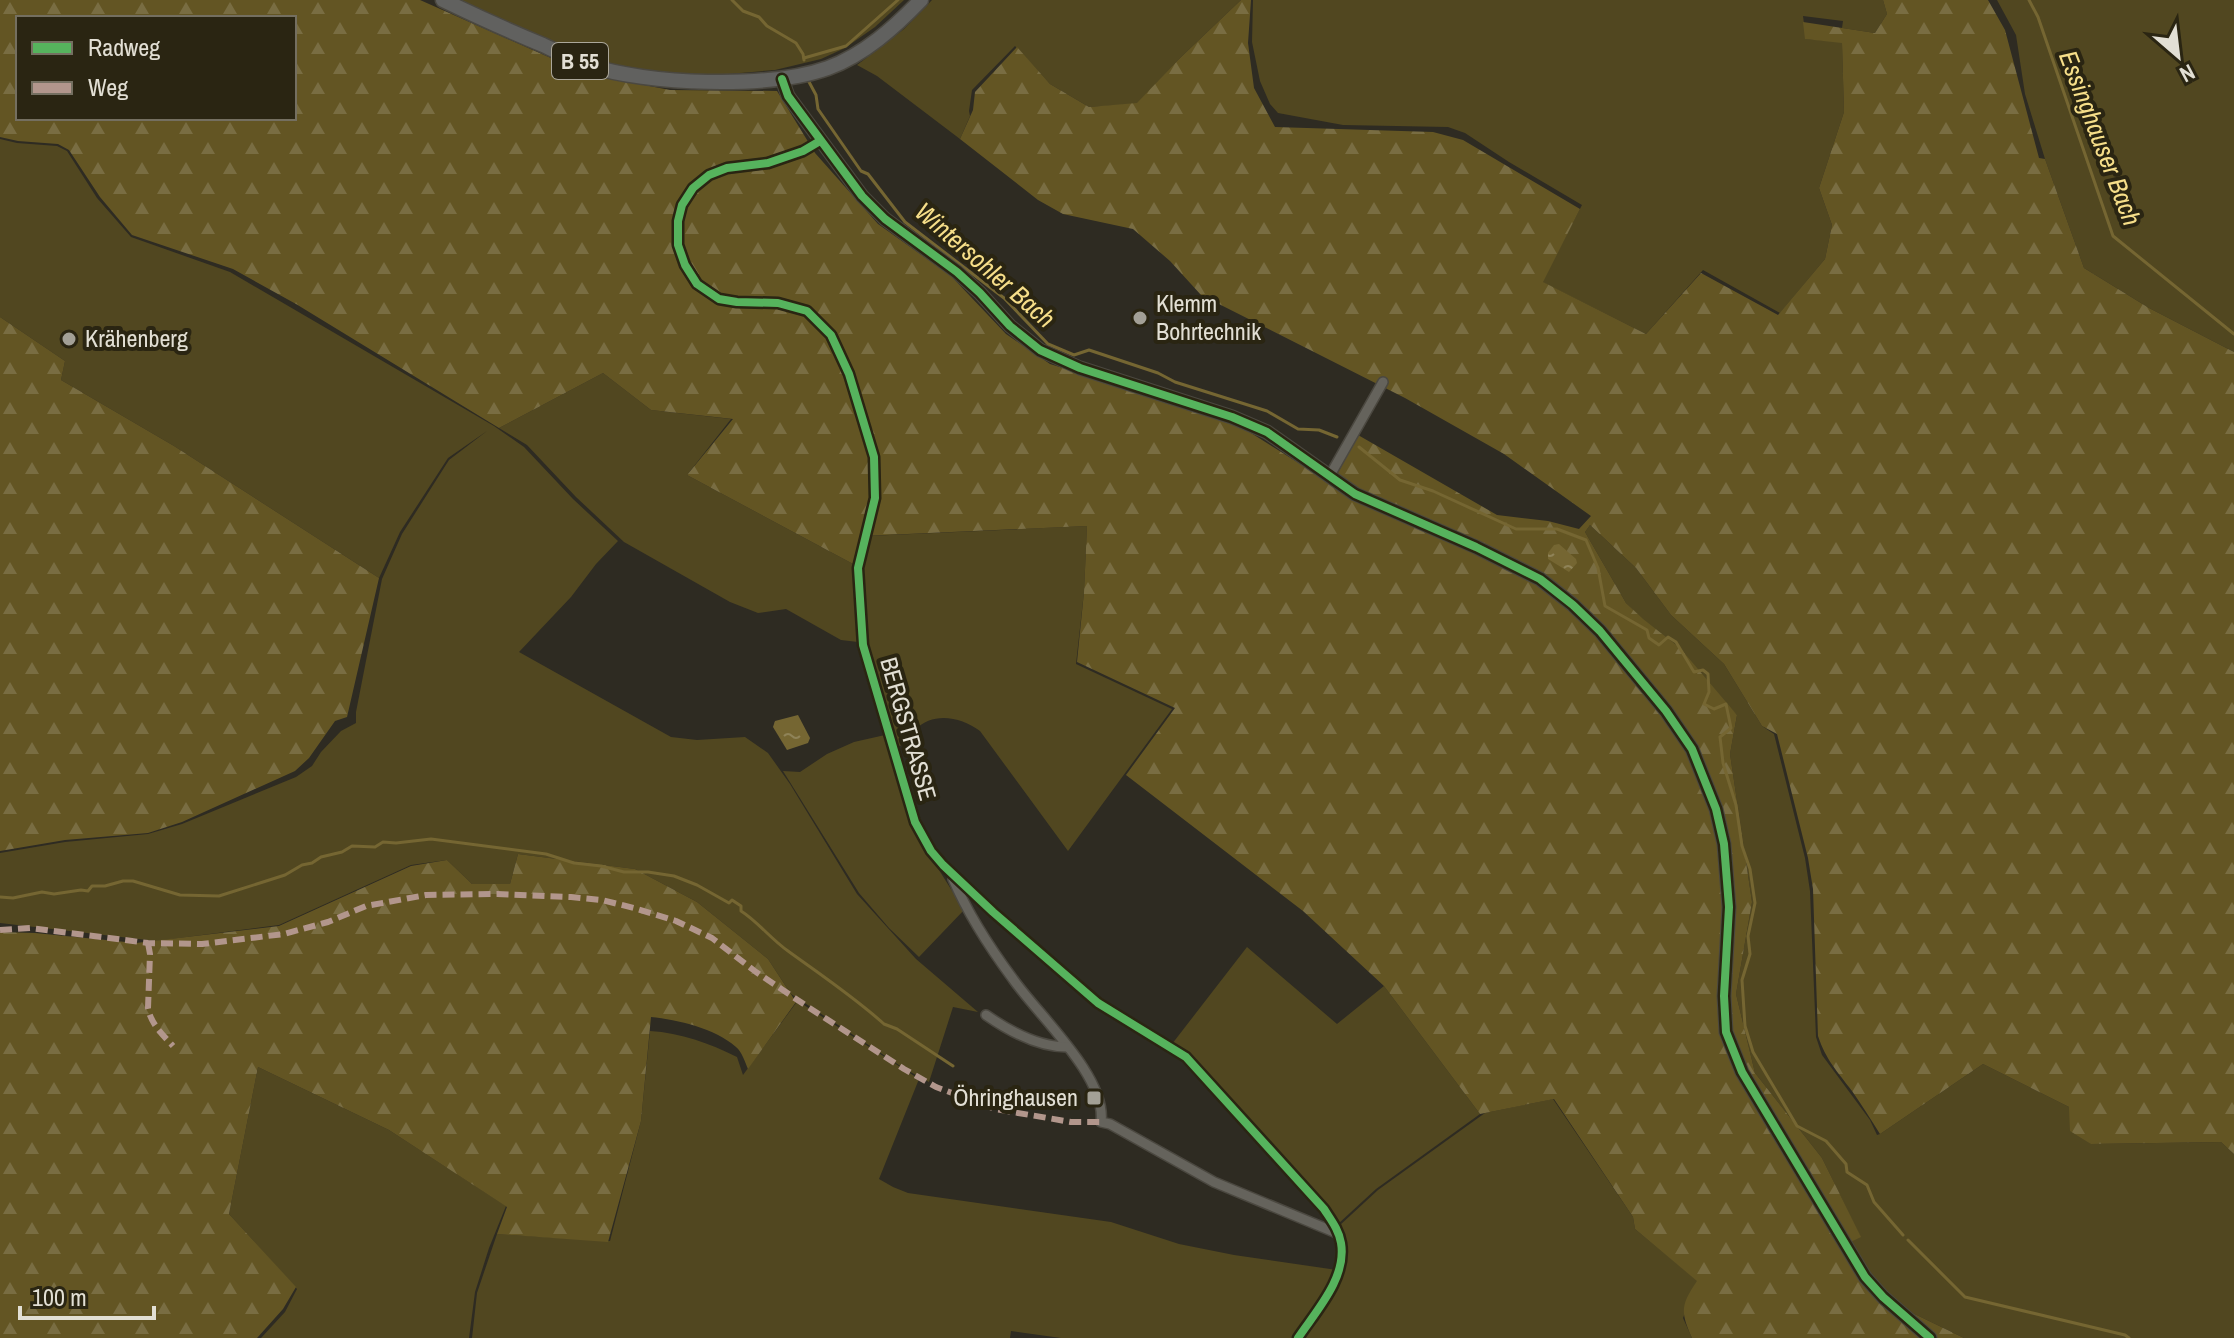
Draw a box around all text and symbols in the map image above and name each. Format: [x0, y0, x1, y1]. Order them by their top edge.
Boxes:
legend [16, 16, 296, 120]
north arrow [2138, 16, 2218, 96]
text: Radweg [88, 31, 160, 63]
road number: B 55 [552, 43, 608, 79]
water label: Essinghauser Bach [2051, 45, 2150, 230]
text: N [2175, 57, 2200, 90]
text: Weg [88, 71, 128, 103]
water label: Wintersohler Bach [908, 194, 1063, 335]
place label: Klemm Bohrtechnik [1156, 287, 1261, 347]
marker: Klemm Bohrtechnik [1131, 309, 1149, 327]
place label: Krähenberg [85, 322, 188, 354]
marker: Krähenberg [60, 330, 78, 348]
street label: BERGSTRASSE [873, 653, 945, 804]
place label: Öhringhausen [953, 1081, 1078, 1113]
marker: Öhringhausen [1085, 1089, 1103, 1107]
scale bar [20, 1270, 154, 1320]
text: 100 m [32, 1281, 87, 1313]

